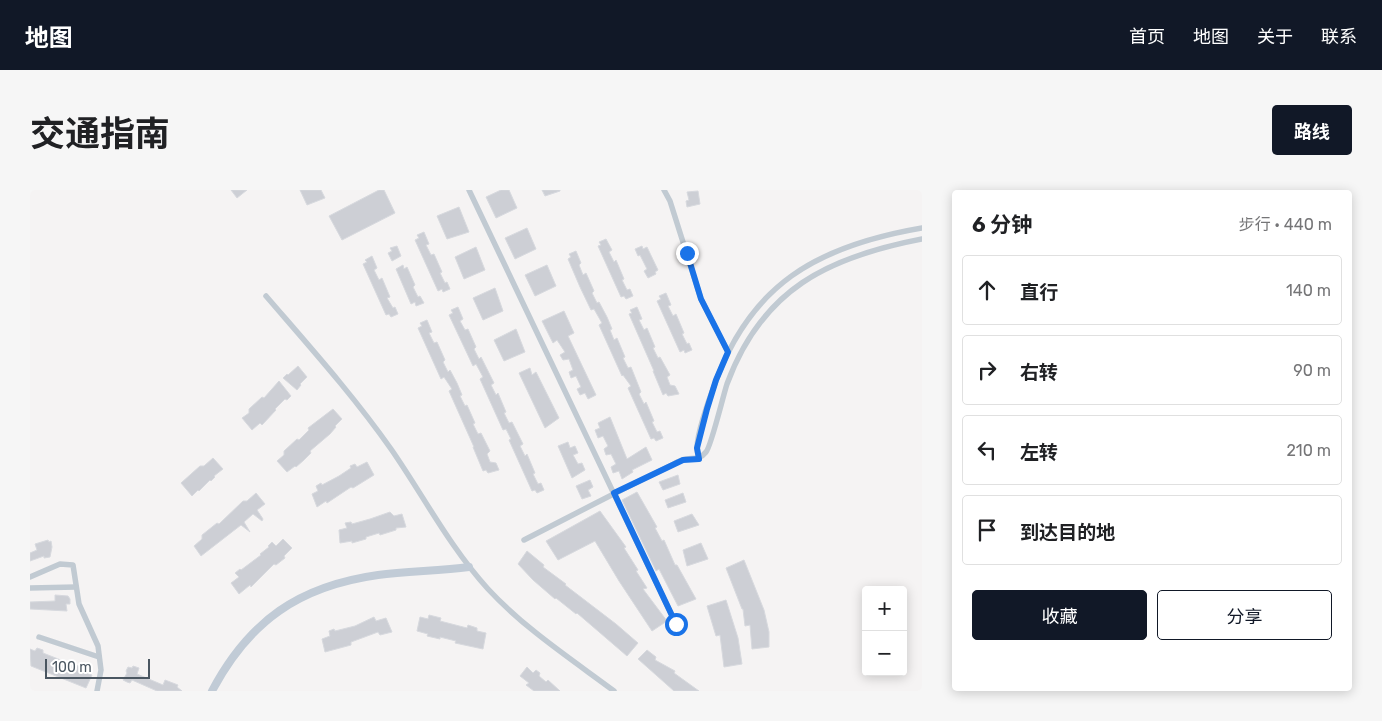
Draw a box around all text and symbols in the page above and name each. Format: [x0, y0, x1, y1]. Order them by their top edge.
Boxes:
text: 地图 [25, 24, 73, 52]
text: 首页 [1129, 26, 1165, 48]
text: 地图 [1193, 26, 1229, 48]
text: 关于 [1257, 26, 1293, 48]
text: 联系 [1321, 26, 1357, 48]
button: 路线 [1272, 105, 1352, 155]
text: 交通指南 [30, 113, 170, 155]
text: 6 分钟 [972, 212, 1032, 237]
text: 步行 · 440 m [1239, 215, 1332, 234]
route end [676, 242, 699, 265]
icon: ahead [973, 276, 1001, 304]
text: 直行 [1020, 281, 1058, 304]
text: 140 m [1286, 281, 1331, 300]
icon: right [973, 356, 1001, 384]
text: 右转 [1020, 361, 1058, 384]
text: 90 m [1293, 361, 1331, 380]
icon: left [973, 436, 1001, 464]
text: 左转 [1020, 441, 1058, 464]
text: 210 m [1286, 441, 1331, 460]
icon: arrive [973, 516, 1001, 544]
text: 到达目的地 [1020, 521, 1115, 544]
map controls [862, 586, 907, 676]
button: + [862, 586, 907, 631]
button: 收藏 [972, 590, 1147, 640]
button: 分享 [1157, 590, 1332, 640]
route start [665, 613, 688, 636]
button: − [862, 631, 907, 676]
scale bar [45, 656, 150, 679]
text: 100 m [52, 659, 92, 676]

